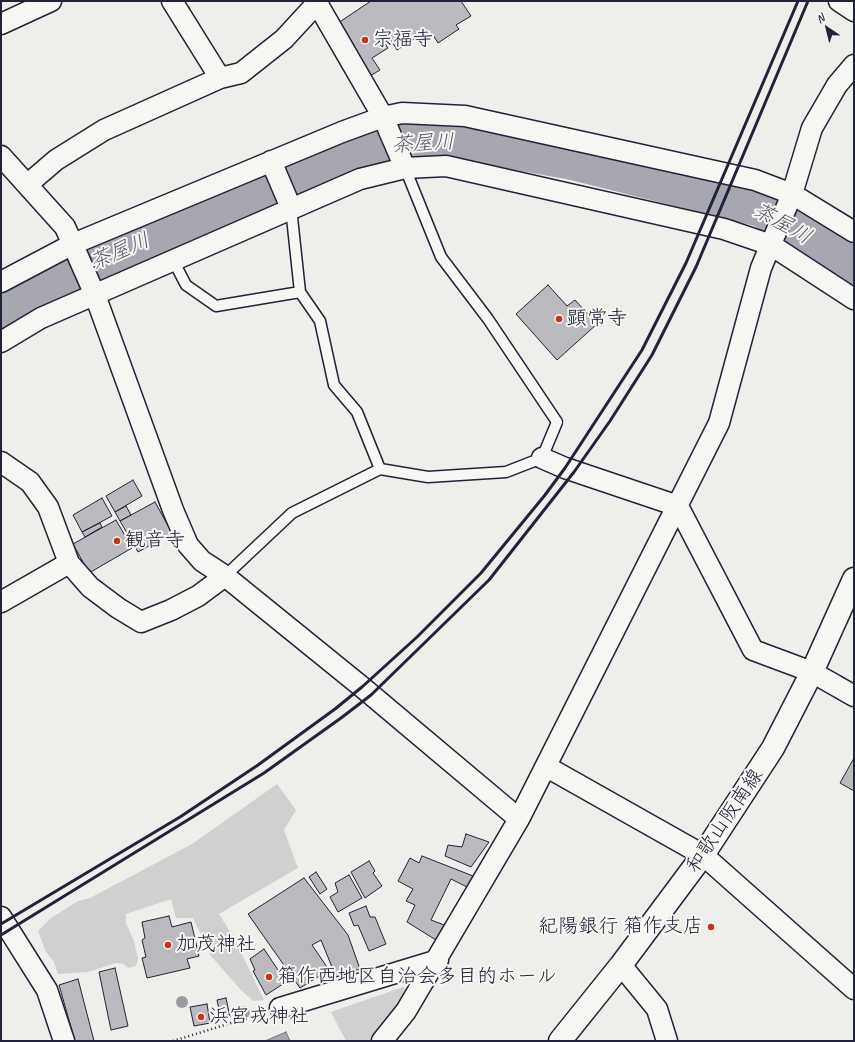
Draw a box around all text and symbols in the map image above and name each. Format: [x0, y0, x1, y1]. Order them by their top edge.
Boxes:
north arrow [807, 8, 847, 48]
text: N [813, 10, 827, 26]
place label: 宗福寺 [373, 28, 433, 52]
marker: 宗福寺 [360, 35, 370, 45]
water label: 茶屋川 [391, 130, 455, 158]
water label: 茶屋川 [748, 198, 816, 250]
water label: 茶屋川 [86, 228, 154, 276]
place label: 顕常寺 [567, 307, 627, 331]
marker: 顕常寺 [554, 314, 564, 324]
place label: 観音寺 [125, 529, 185, 553]
marker: 観音寺 [112, 536, 122, 546]
street label: 和歌山阪南線 [682, 765, 768, 877]
place label: 紀陽銀行 箱作支店 [538, 915, 703, 939]
marker: 紀陽銀行 箱作支店 [706, 922, 716, 932]
place label: 加茂神社 [176, 933, 256, 957]
marker: 加茂神社 [163, 940, 173, 950]
place label: 箱作西地区自治会多目的ホール [277, 965, 557, 989]
marker: 箱作西地区自治会多目的ホール [264, 972, 274, 982]
place label: 浜宮戎神社 [209, 1005, 309, 1029]
marker: 浜宮戎神社 [196, 1012, 206, 1022]

